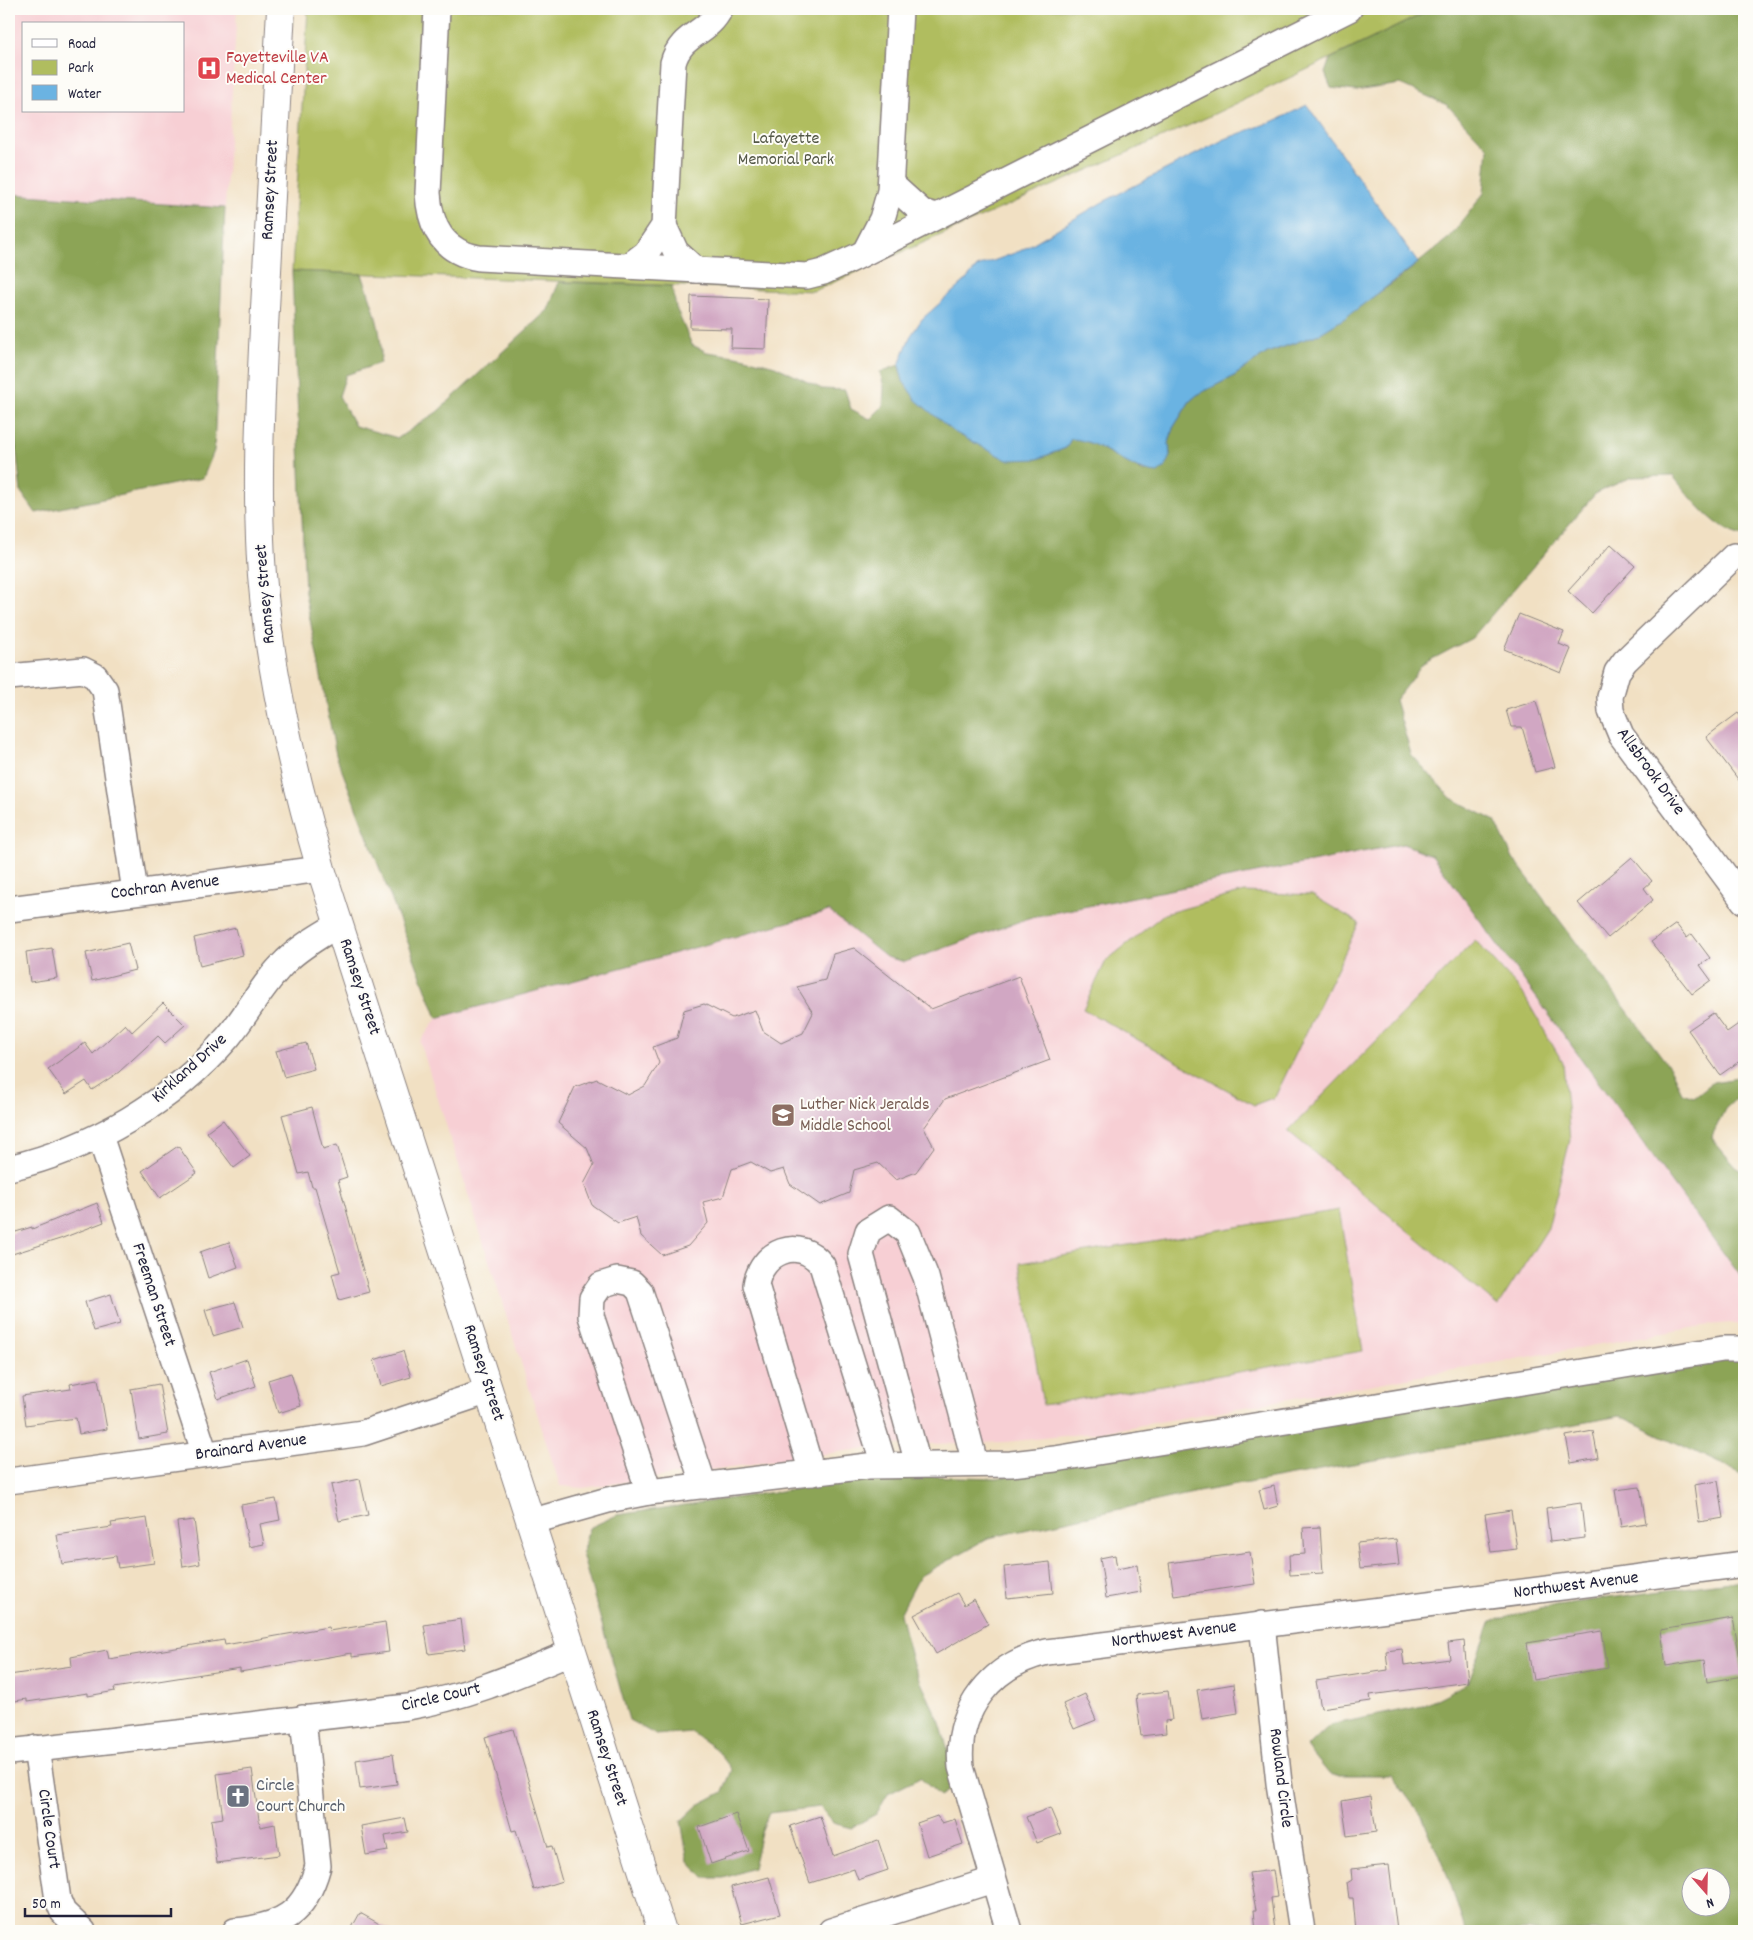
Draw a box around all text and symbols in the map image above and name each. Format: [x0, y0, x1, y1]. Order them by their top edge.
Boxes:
legend [22, 22, 185, 112]
text: Road [68, 34, 96, 56]
place label: Fayetteville VA Medical Center [226, 46, 329, 92]
hospital icon: Fayetteville VA Medical Center [196, 55, 222, 81]
text: Park [68, 58, 94, 80]
text: Water [68, 84, 102, 106]
park label: Lafayette Memorial Park [738, 127, 834, 173]
street label: Ramsey Street [256, 139, 286, 241]
street label: Ramsey Street [249, 543, 283, 645]
street label: Allsbrook Drive [1610, 723, 1690, 821]
street label: Cochran Avenue [109, 869, 221, 907]
street label: Ramsey Street [332, 935, 386, 1039]
street label: Kirkland Drive [147, 1028, 233, 1110]
place label: Luther Nick Jeralds Middle School [800, 1093, 930, 1139]
school or university icon: Luther Nick Jeralds Middle School [770, 1102, 796, 1128]
street label: Freeman Street [124, 1240, 182, 1350]
street label: Ramsey Street [456, 1321, 510, 1425]
street label: Brainard Avenue [194, 1428, 308, 1468]
street label: Northwest Avenue [1512, 1566, 1640, 1606]
street label: Northwest Avenue [1110, 1615, 1238, 1655]
street label: Circle Court [399, 1677, 483, 1719]
street label: Ramsey Street [579, 1706, 633, 1810]
street label: Rowland Circle [1261, 1727, 1299, 1829]
place label: Circle Court Church [256, 1774, 345, 1820]
church icon: Circle Court Church [225, 1783, 251, 1809]
street label: Circle Court [30, 1787, 66, 1871]
north arrow [1680, 1868, 1730, 1918]
scale bar [25, 1885, 171, 1917]
text: N [1703, 1892, 1716, 1913]
text: 50 m [32, 1894, 61, 1916]

